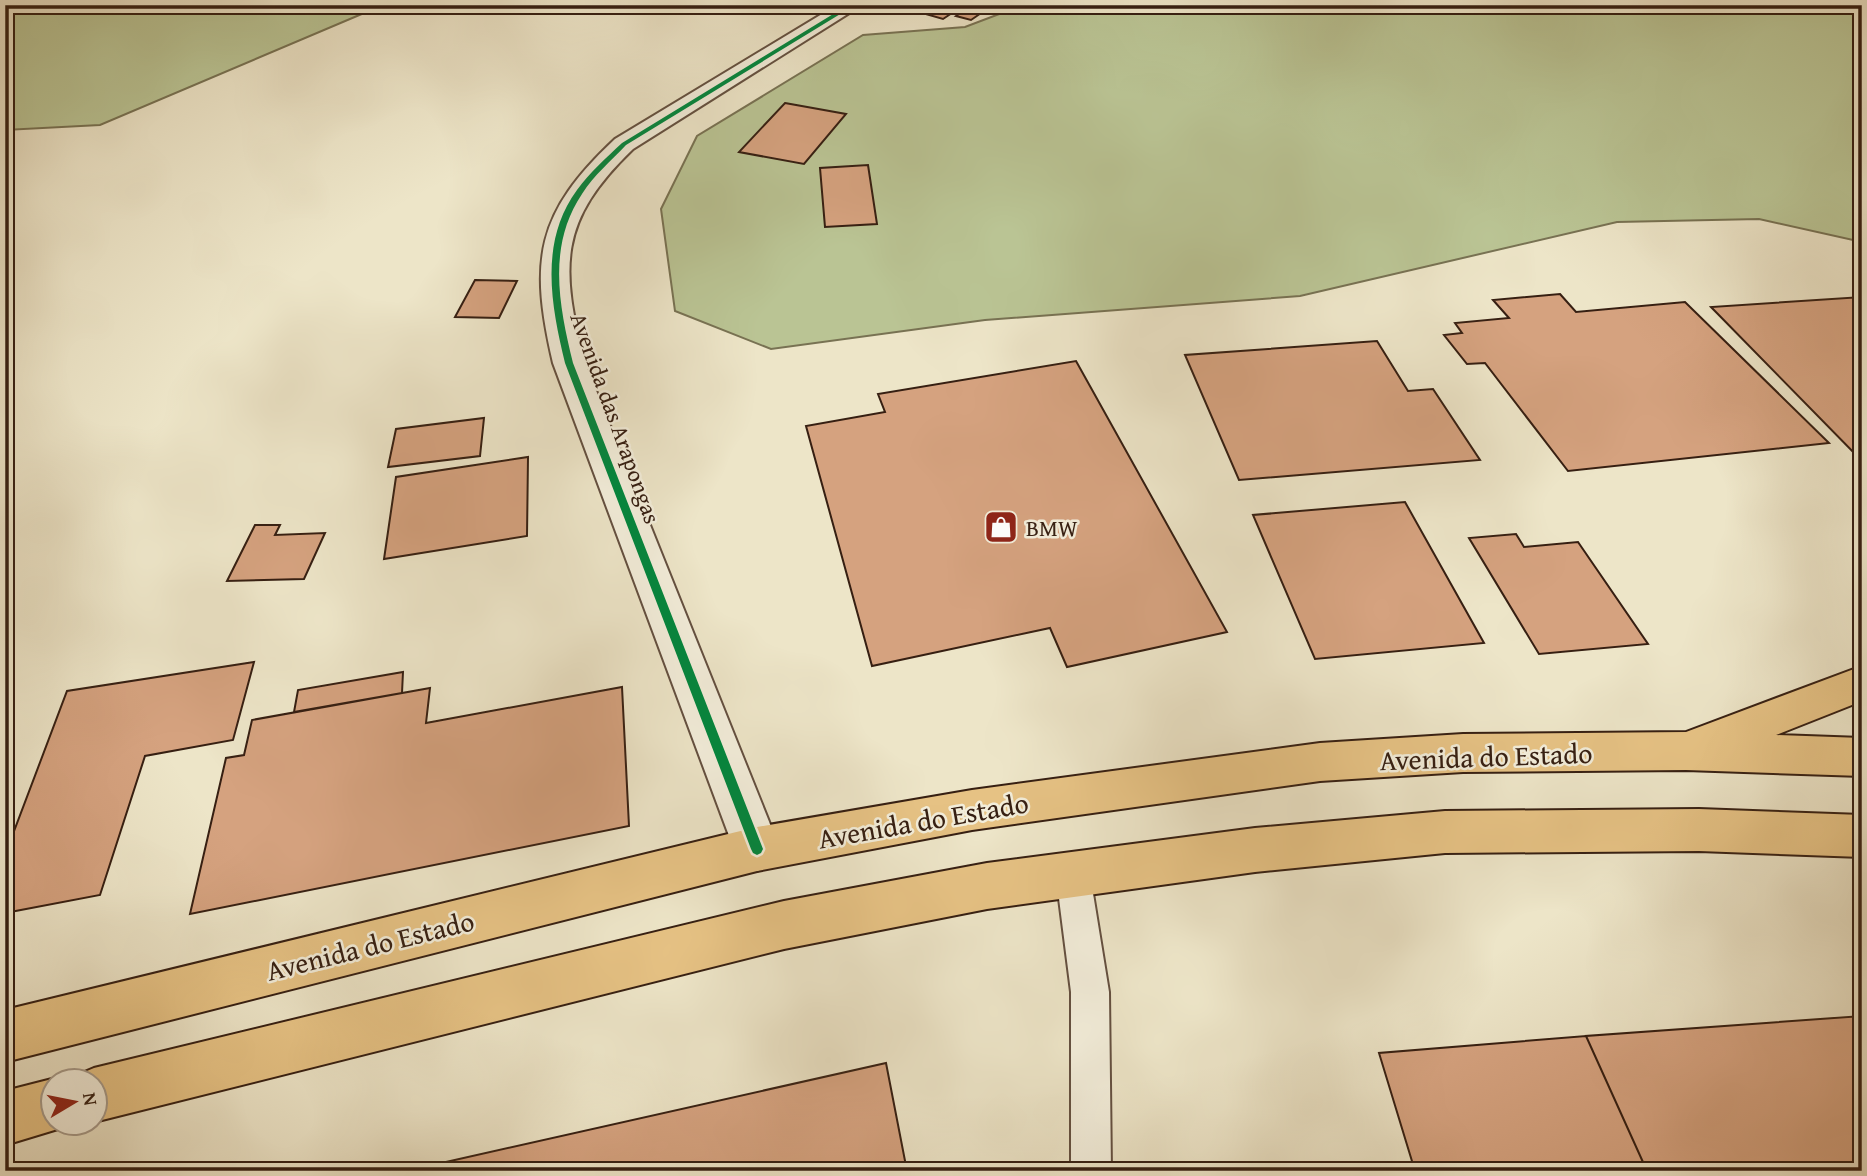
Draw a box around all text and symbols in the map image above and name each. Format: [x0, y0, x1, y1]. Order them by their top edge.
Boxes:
street label: Avenida das Arapongas [563, 308, 669, 528]
shop icon: BMW [982, 508, 1020, 546]
place label: BMW [1026, 511, 1078, 544]
street label: Avenida do Estado [1379, 732, 1593, 780]
street label: Avenida do Estado [815, 781, 1031, 859]
street label: Avenida do Estado [262, 899, 478, 991]
north arrow [38, 1068, 108, 1138]
text: N [76, 1090, 106, 1108]

